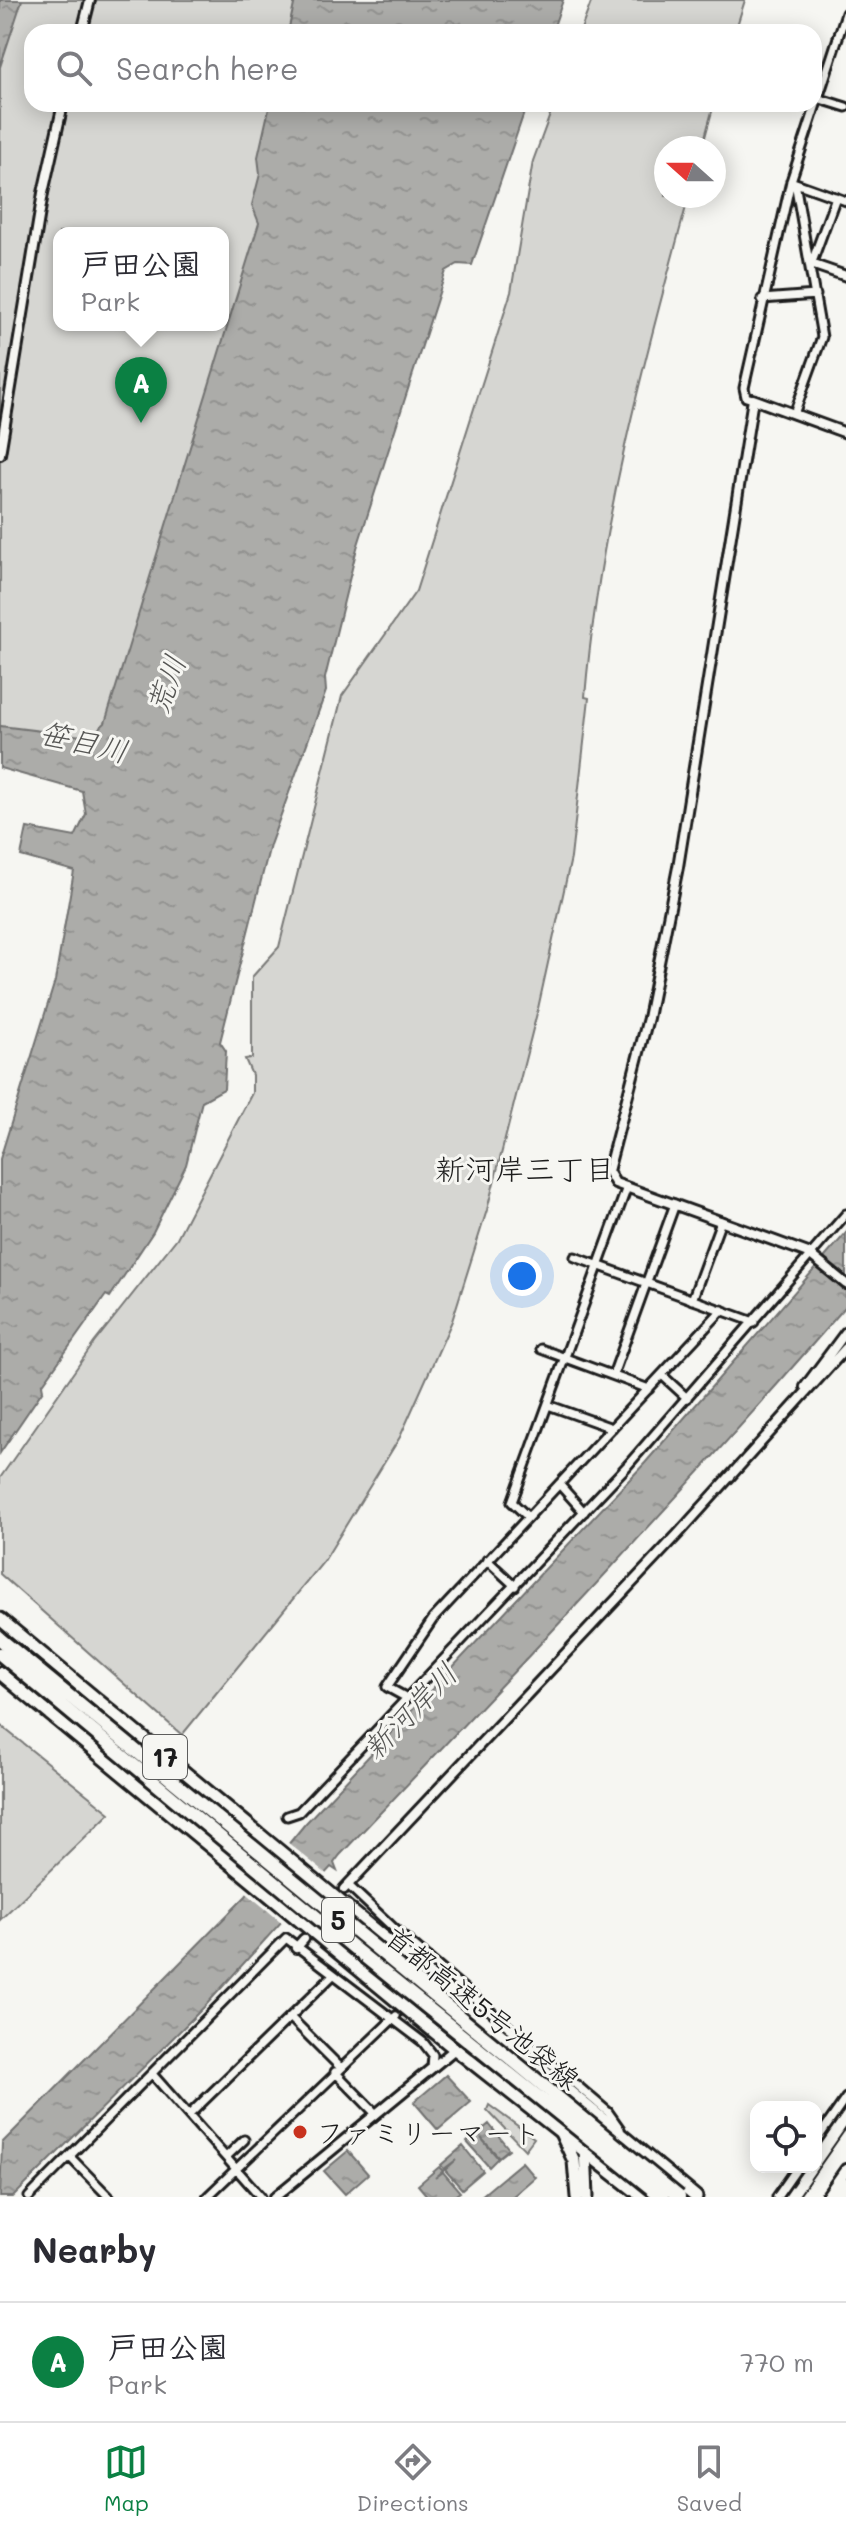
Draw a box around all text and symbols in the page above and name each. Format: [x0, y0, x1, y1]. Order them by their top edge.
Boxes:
search box [24, 24, 822, 112]
icon: search [52, 46, 96, 90]
text: Search here [116, 48, 299, 88]
north arrow [654, 136, 726, 208]
popup [53, 227, 229, 331]
text: 戸田公園 [81, 243, 201, 283]
text: Park [81, 284, 140, 318]
pin: A [115, 357, 167, 423]
water label: 荒川 [136, 649, 194, 719]
water label: 笹目川 [36, 711, 132, 771]
district label: 新河岸三丁目 [435, 1148, 615, 1188]
your location [502, 1256, 542, 1296]
water label: 新河岸川 [353, 1653, 465, 1767]
road number: 17 [143, 1735, 187, 1779]
road number: 5 [322, 1898, 354, 1942]
street label: 首都高速5号池袋線 [378, 1917, 588, 2097]
map controls [750, 2101, 822, 2173]
button: locate [750, 2101, 822, 2173]
place label: ファミリーマート [316, 2114, 541, 2150]
marker: ファミリーマート [291, 2123, 309, 2141]
text: Nearby [32, 2227, 157, 2272]
text: 戸田公園 [108, 2326, 228, 2366]
text: A [49, 2345, 67, 2379]
text: 770 m [740, 2345, 814, 2379]
text: Park [108, 2367, 167, 2401]
tab: Map [104, 2440, 149, 2517]
tab: Directions [357, 2440, 469, 2517]
tab: Saved [677, 2440, 742, 2517]

